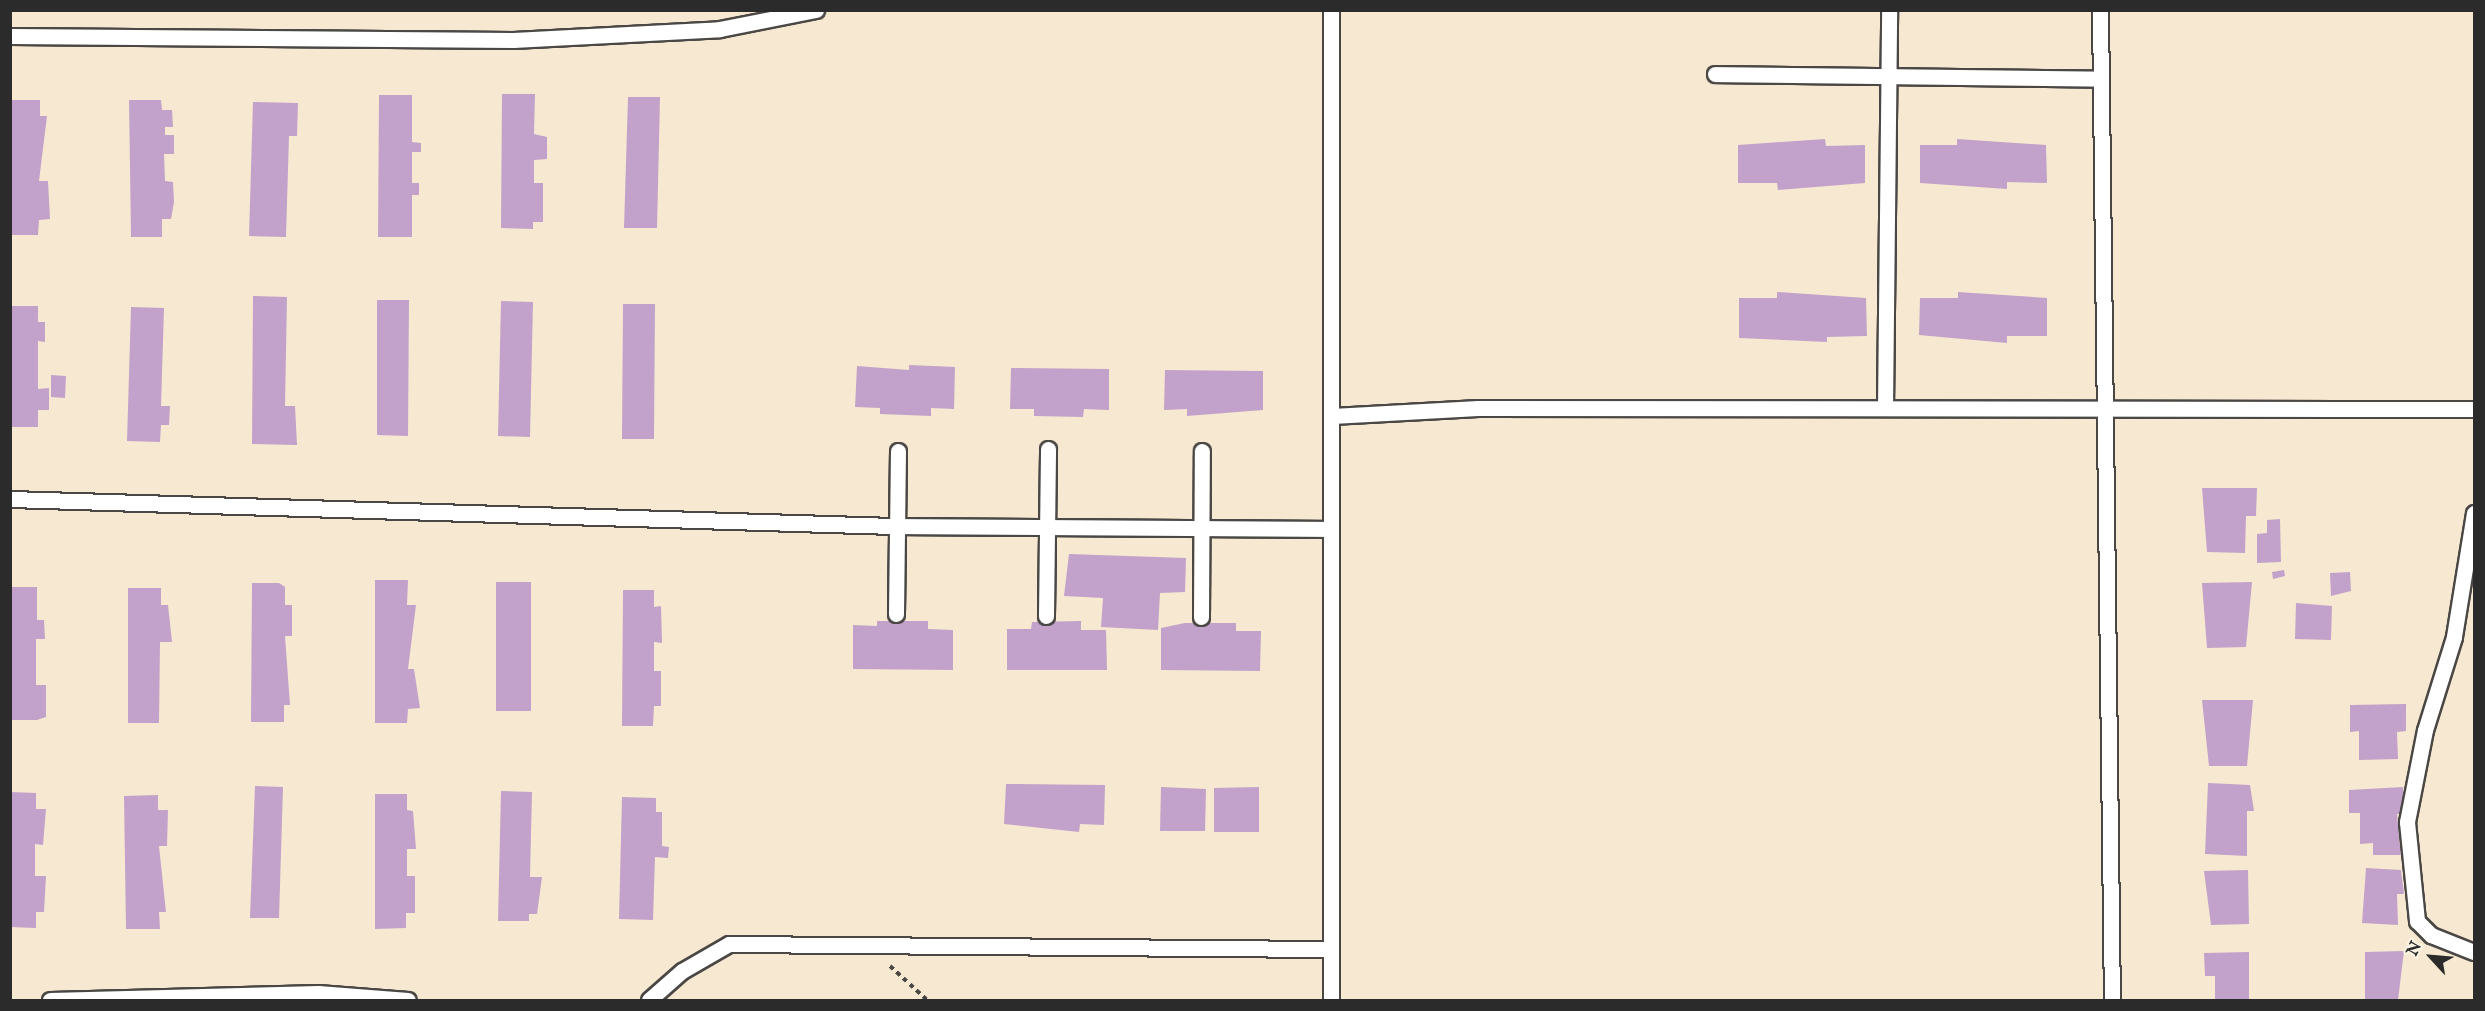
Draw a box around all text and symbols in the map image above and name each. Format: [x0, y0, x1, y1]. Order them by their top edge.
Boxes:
north arrow [2401, 927, 2461, 987]
text: N [2403, 939, 2427, 960]

